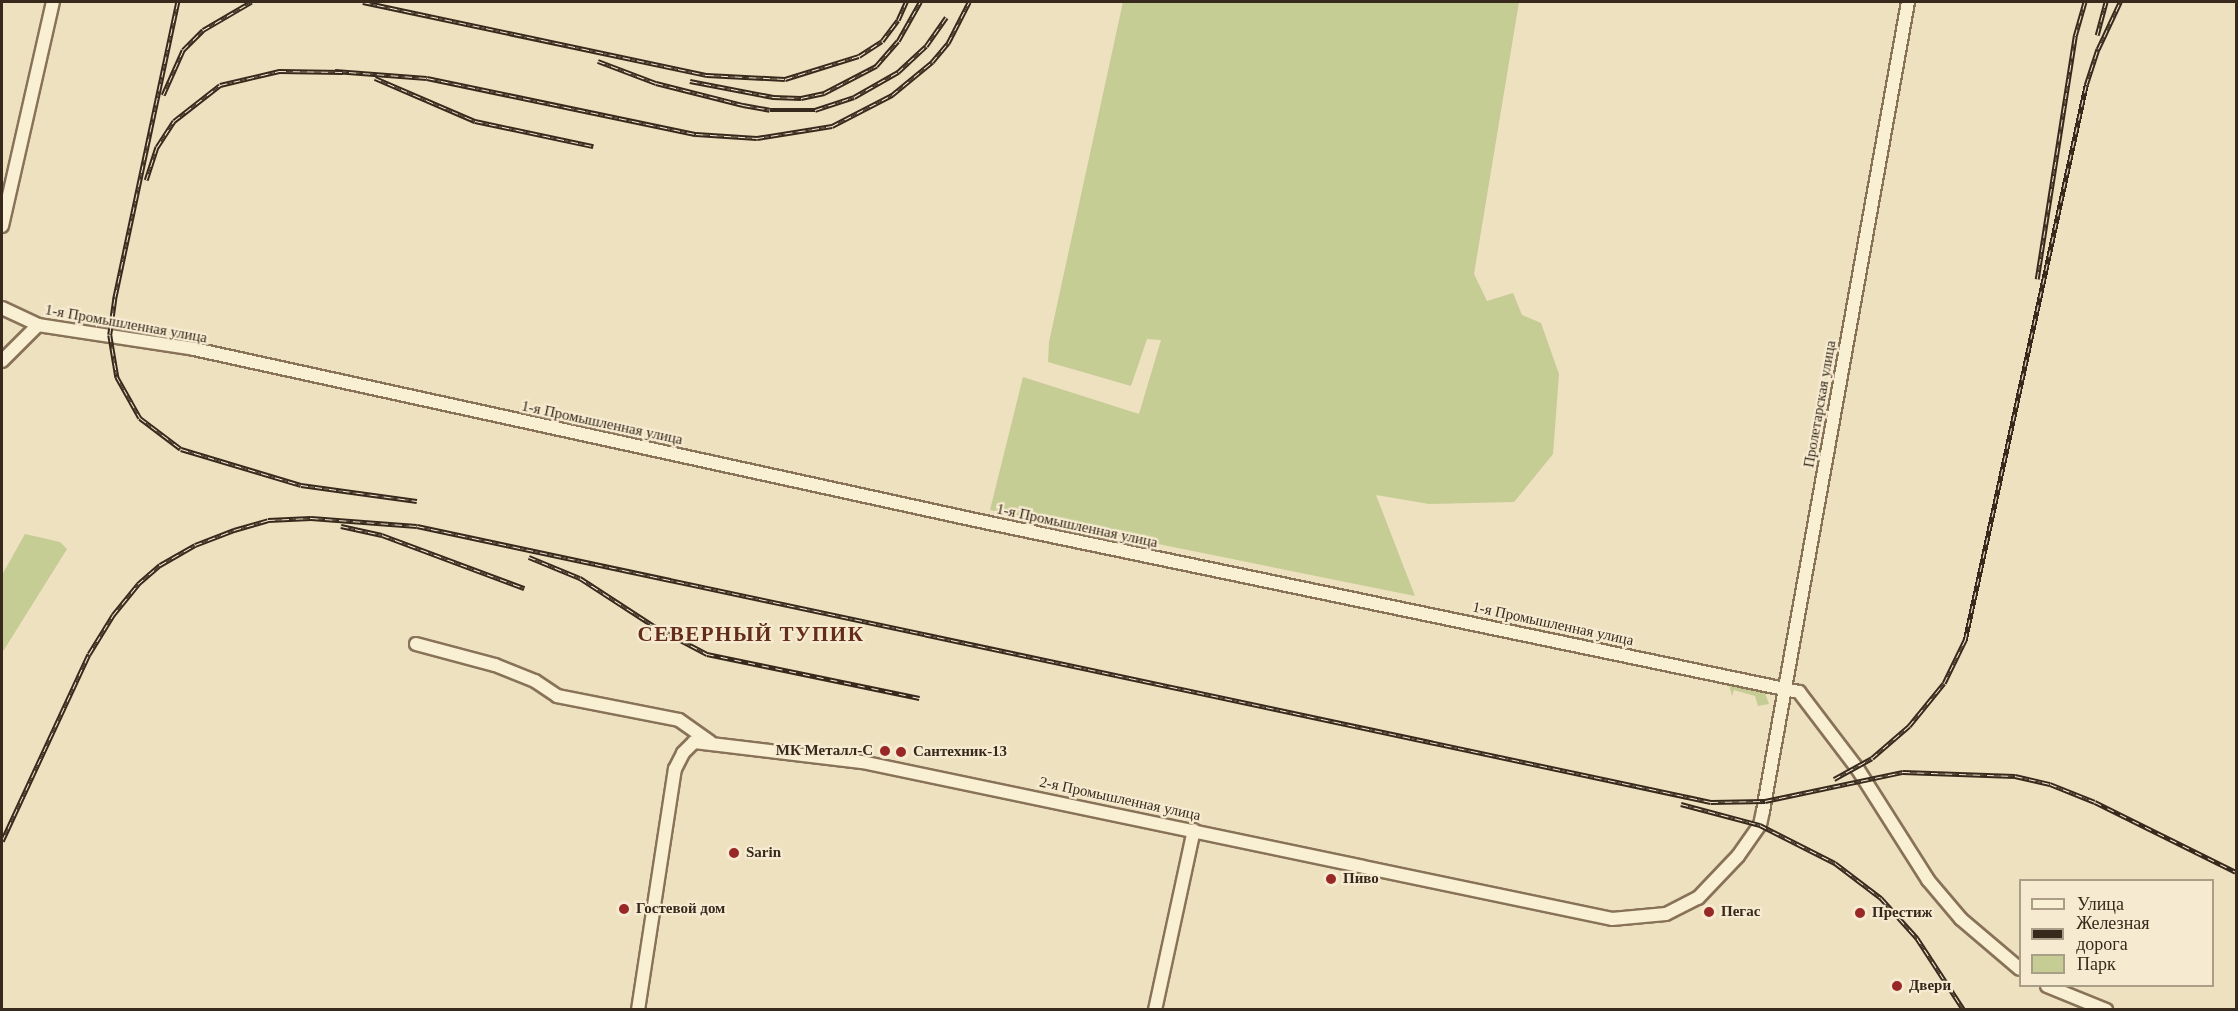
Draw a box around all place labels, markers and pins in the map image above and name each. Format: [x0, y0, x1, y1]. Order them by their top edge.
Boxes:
place label: МК Металл-С [776, 742, 873, 760]
place label: Сантехник-13 [913, 743, 1007, 761]
marker: МК Металл-С [878, 744, 892, 758]
marker: Сантехник-13 [894, 745, 908, 759]
place label: Sarin [746, 844, 781, 862]
marker: Sarin [727, 846, 741, 860]
place label: Пиво [1343, 870, 1379, 888]
marker: Пиво [1324, 872, 1338, 886]
place label: Гостевой дом [636, 900, 725, 918]
marker: Гостевой дом [617, 902, 631, 916]
place label: Пегас [1721, 903, 1760, 921]
place label: Престиж [1872, 904, 1932, 922]
marker: Пегас [1702, 905, 1716, 919]
marker: Престиж [1853, 906, 1867, 920]
place label: Двери [1909, 977, 1951, 995]
marker: Двери [1890, 979, 1904, 993]

